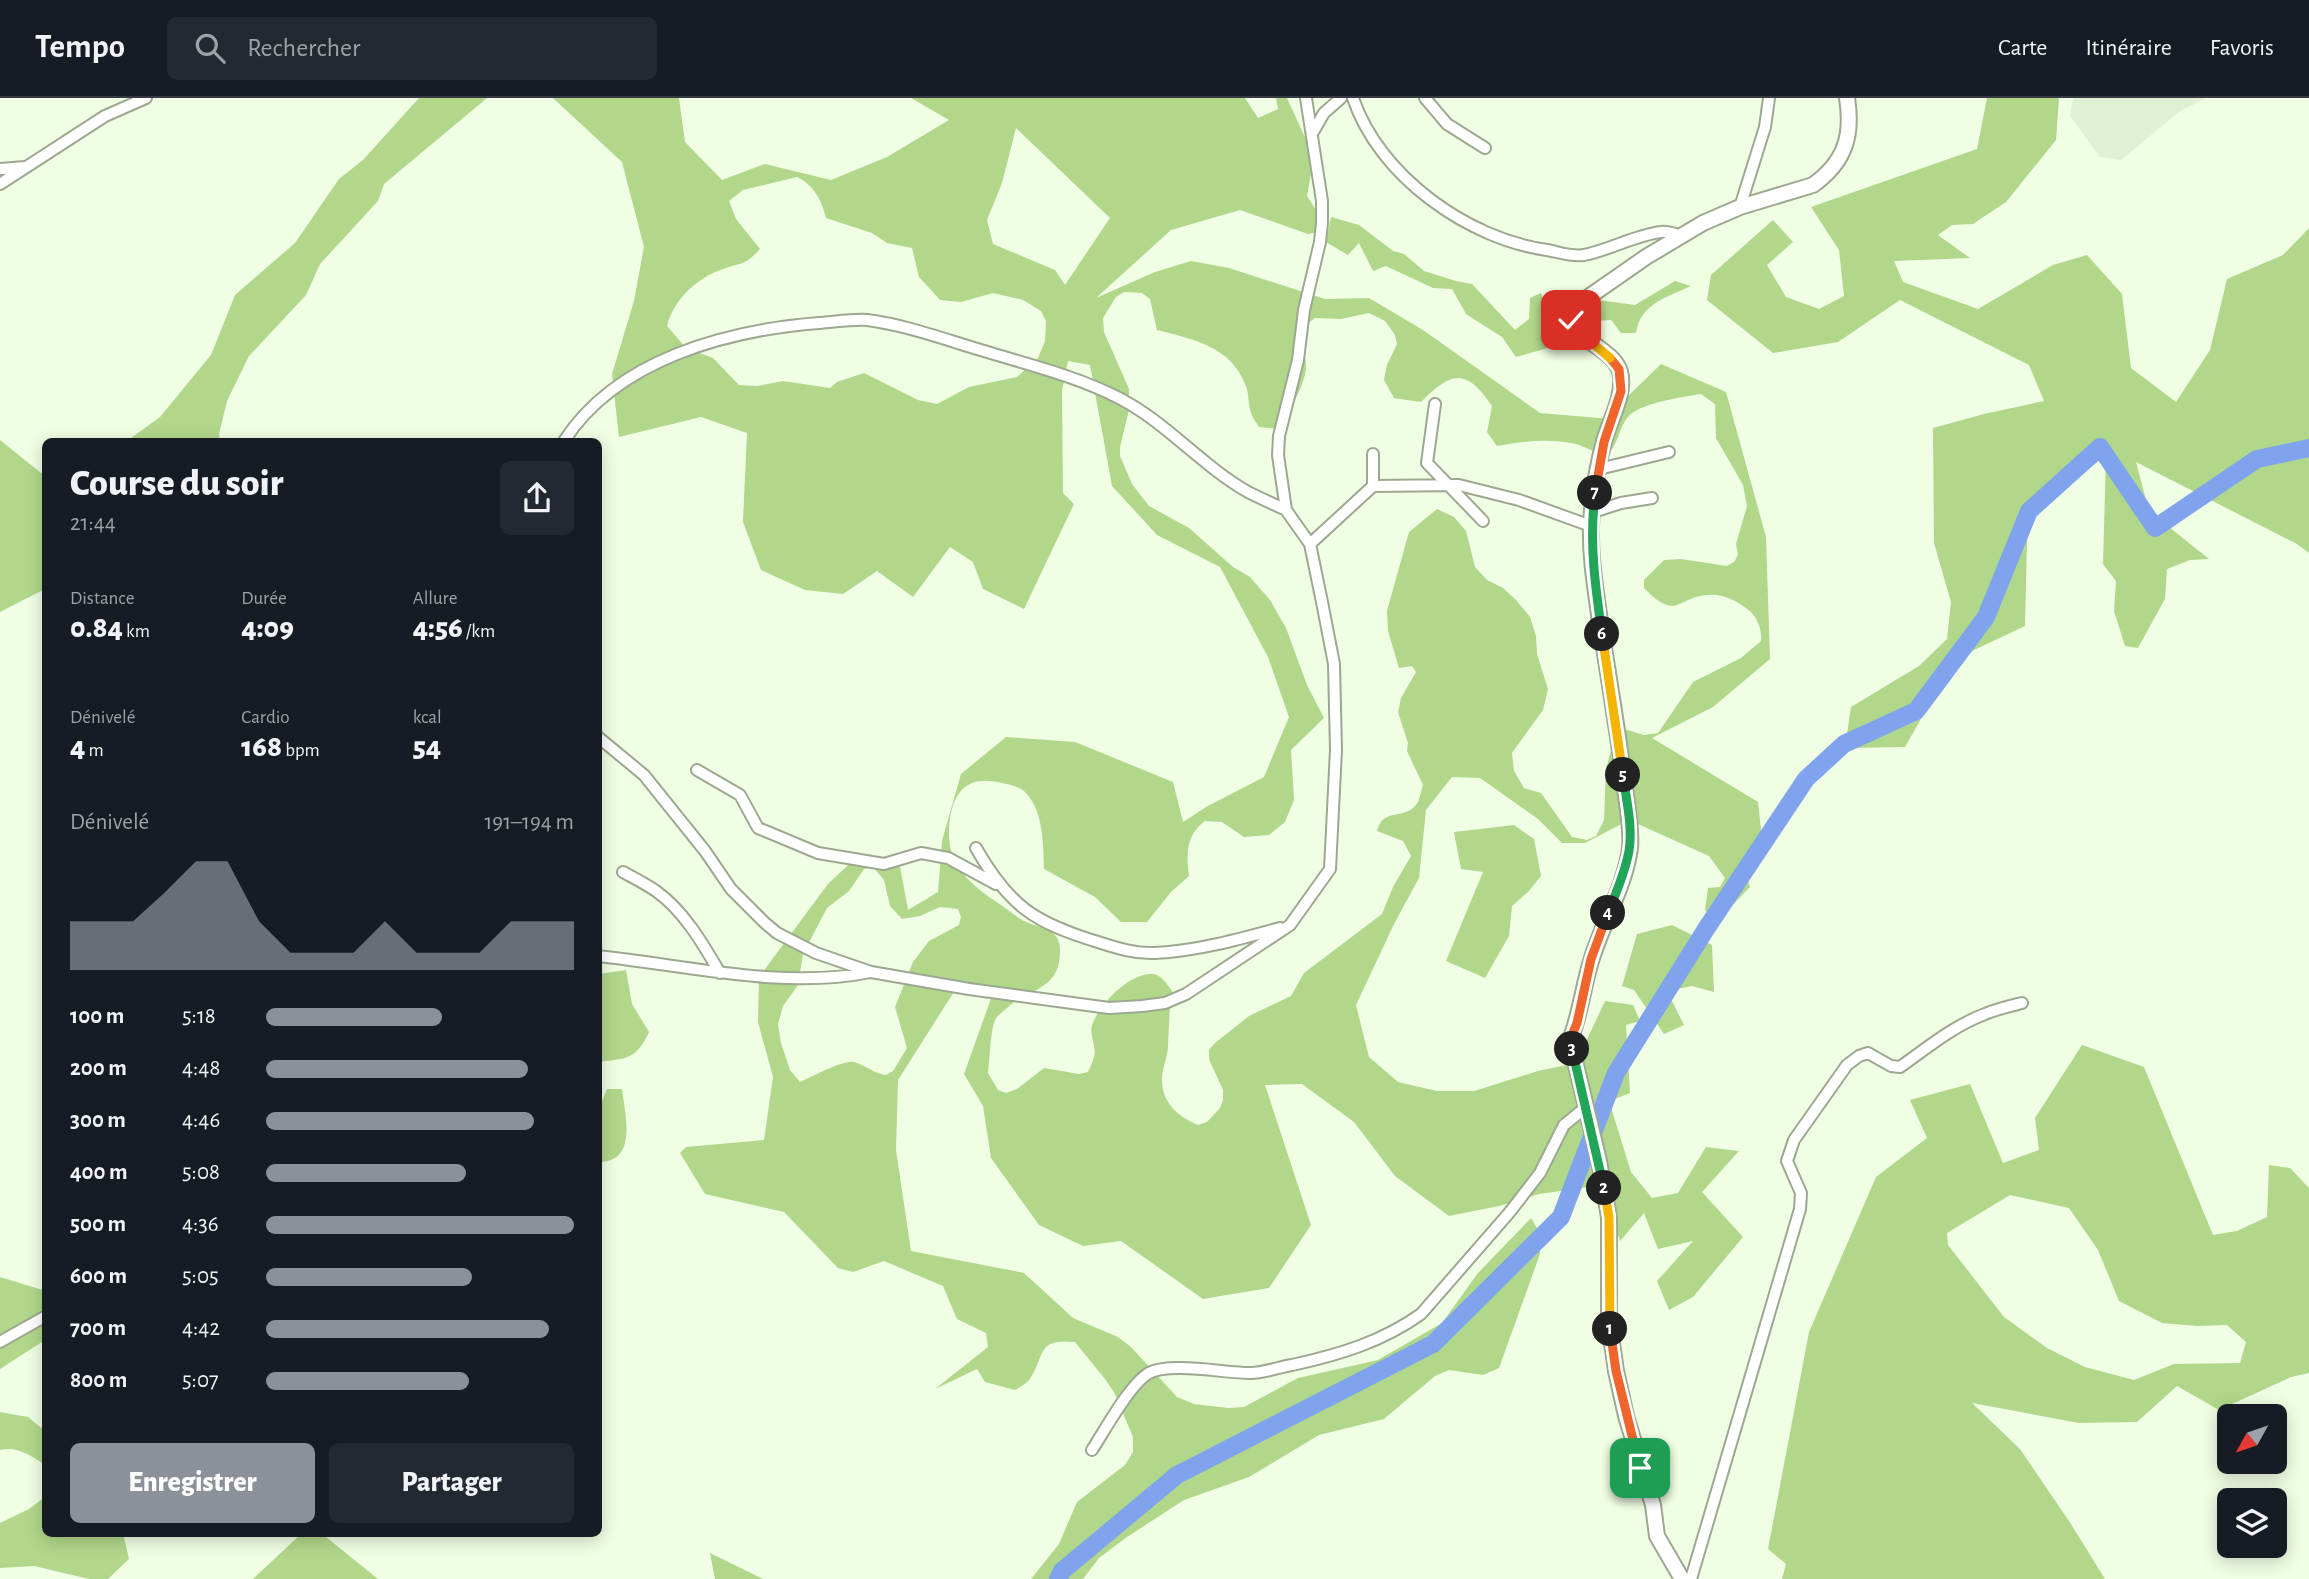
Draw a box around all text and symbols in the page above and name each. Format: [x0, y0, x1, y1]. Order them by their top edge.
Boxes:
search box [167, 17, 657, 80]
icon: search [191, 29, 229, 67]
text: Tempo [35, 31, 125, 64]
text: Rechercher [247, 35, 360, 61]
text: Carte [1998, 36, 2047, 60]
text: Itinéraire [2085, 36, 2172, 60]
text: Favoris [2210, 36, 2274, 60]
pin [1541, 290, 1601, 350]
icon: check [1552, 301, 1590, 339]
button: share [500, 461, 574, 535]
text: Course du soir [70, 465, 283, 503]
pin: 7 [1578, 476, 1612, 510]
text: 7 [1590, 483, 1599, 502]
text: 21:44 [70, 512, 116, 535]
text: Distance [70, 589, 134, 608]
text: Durée [241, 589, 287, 608]
text: Allure [413, 589, 457, 608]
text: 0.84 [70, 613, 123, 643]
text: 4:09 [241, 613, 294, 643]
text: 4:56 [413, 613, 463, 643]
pin: 6 [1584, 616, 1620, 652]
text: km [123, 622, 150, 641]
text: /km [463, 622, 495, 641]
text: 6 [1597, 624, 1606, 643]
text: Dénivelé [70, 708, 135, 727]
text: Cardio [241, 708, 290, 727]
text: kcal [413, 708, 442, 727]
text: 4 [70, 732, 85, 762]
text: 168 [241, 732, 282, 762]
text: 54 [413, 732, 441, 762]
text: m [85, 741, 104, 760]
text: bpm [282, 741, 320, 760]
pin: 5 [1606, 758, 1640, 792]
text: 5 [1618, 765, 1627, 784]
text: Dénivelé [70, 811, 149, 834]
text: 191–194 m [484, 811, 574, 834]
pin: 4 [1590, 896, 1626, 930]
text: 4 [1603, 903, 1612, 922]
text: 100 m [70, 1005, 124, 1028]
text: 5:18 [182, 1005, 216, 1028]
pin: 3 [1554, 1032, 1590, 1066]
text: 3 [1567, 1039, 1576, 1058]
text: 200 m [70, 1057, 127, 1080]
text: 4:48 [182, 1057, 220, 1080]
text: 300 m [70, 1109, 126, 1132]
text: 4:46 [182, 1109, 220, 1132]
text: 400 m [70, 1161, 128, 1184]
text: 5:08 [182, 1161, 220, 1184]
pin: 2 [1586, 1170, 1622, 1206]
text: 2 [1599, 1178, 1608, 1197]
text: 500 m [70, 1213, 126, 1236]
text: 4:36 [182, 1213, 219, 1236]
text: 600 m [70, 1265, 127, 1288]
text: 5:05 [182, 1265, 219, 1288]
pin: 1 [1592, 1312, 1628, 1346]
text: 700 m [70, 1317, 126, 1340]
text: 4:42 [182, 1317, 220, 1340]
text: 1 [1606, 1319, 1613, 1338]
text: 800 m [70, 1369, 127, 1392]
text: 5:07 [182, 1369, 219, 1392]
north arrow [2217, 1404, 2287, 1474]
map controls [2217, 1404, 2287, 1558]
pin [1610, 1438, 1670, 1498]
button: Enregistrer [70, 1443, 315, 1523]
button: Partager [329, 1443, 574, 1523]
icon: arrive [1621, 1449, 1659, 1487]
button: layers [2217, 1488, 2287, 1558]

